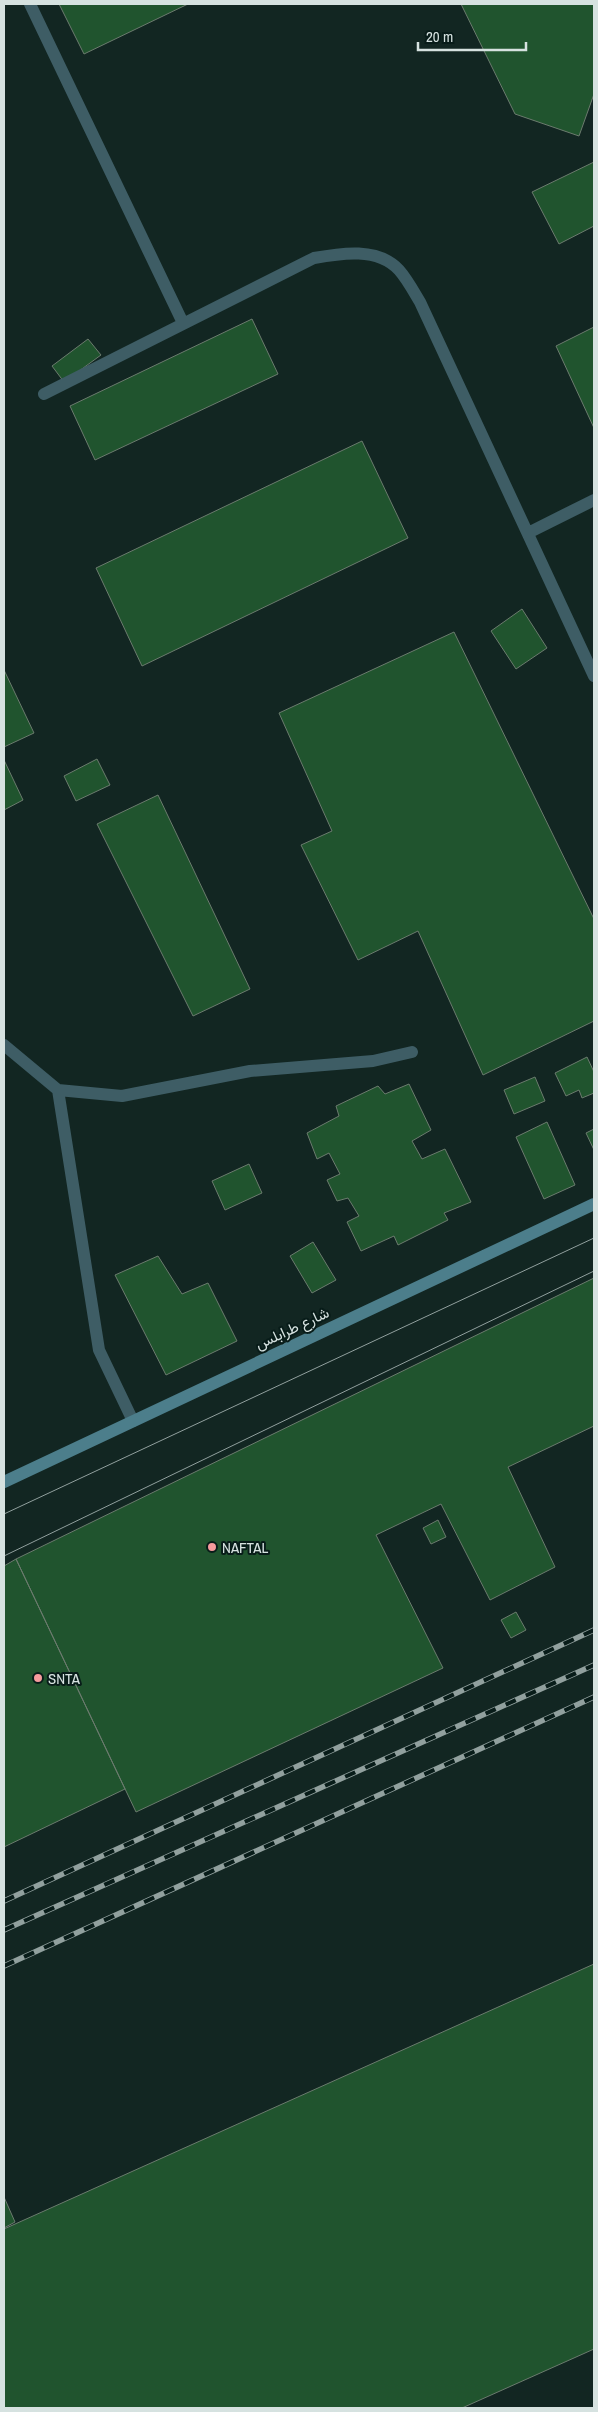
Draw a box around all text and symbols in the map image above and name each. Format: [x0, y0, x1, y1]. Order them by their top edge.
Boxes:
scale bar [418, 20, 526, 52]
text: 20 m [426, 26, 453, 47]
street label: شارع طرابلس [252, 1302, 333, 1355]
place label: NAFTAL [222, 1537, 268, 1558]
marker: NAFTAL [206, 1541, 218, 1553]
place label: SNTA [48, 1668, 81, 1689]
marker: SNTA [32, 1672, 44, 1684]

